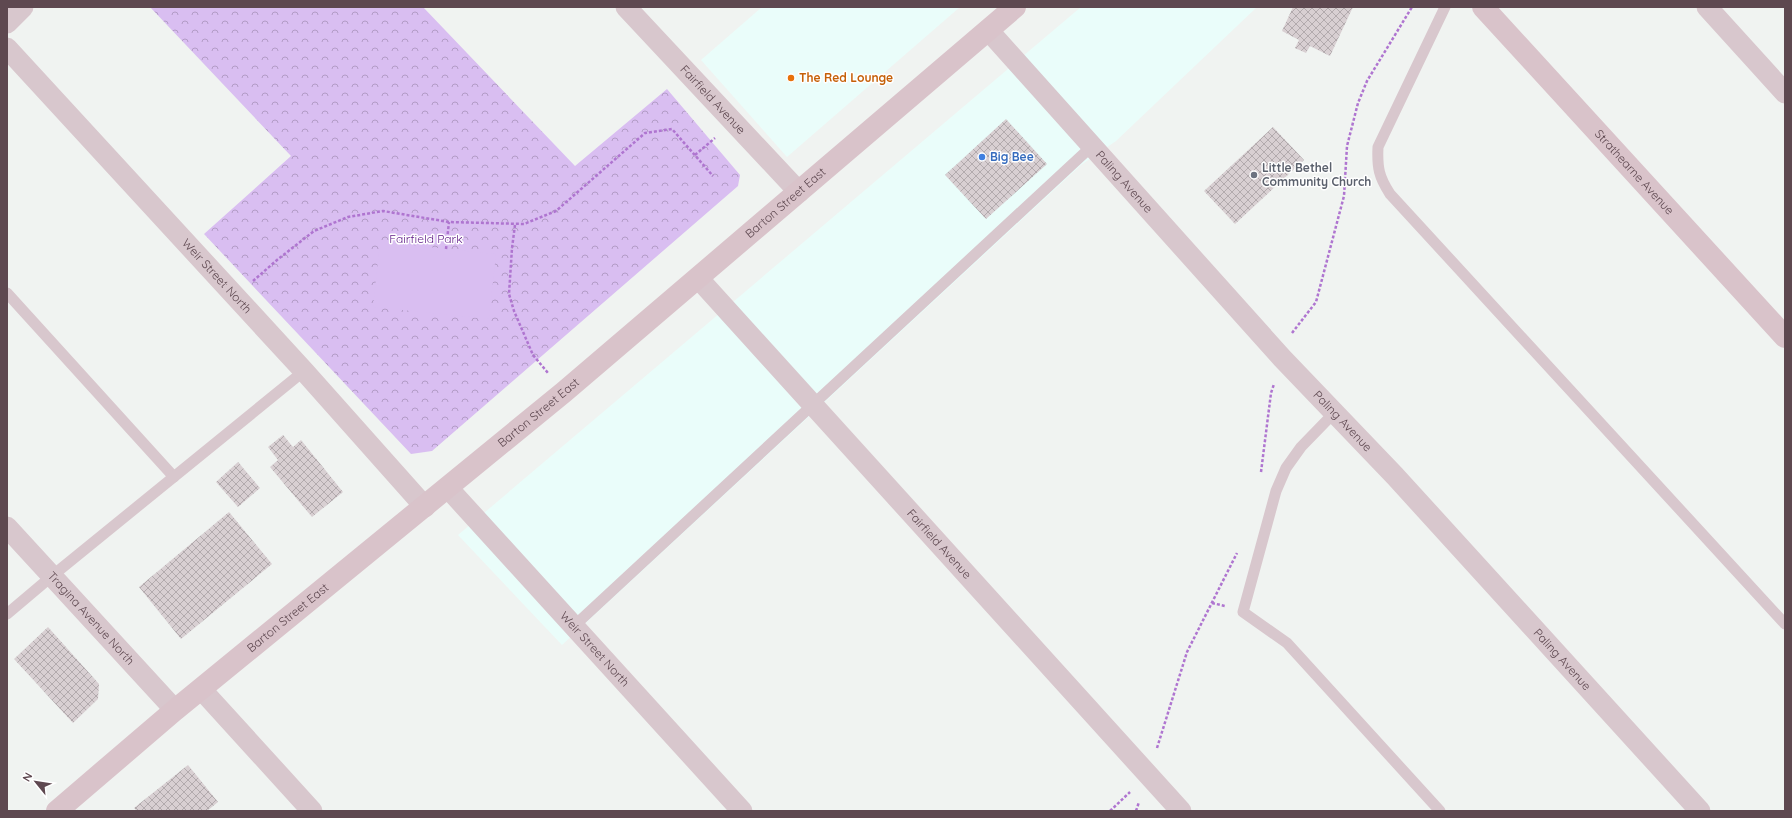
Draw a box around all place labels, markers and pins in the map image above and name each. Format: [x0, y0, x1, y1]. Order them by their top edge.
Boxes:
place label: The Red Lounge [799, 70, 893, 85]
marker: The Red Lounge [786, 73, 796, 83]
place label: Big Bee [990, 149, 1034, 164]
marker: Big Bee [977, 152, 987, 162]
place label: Little Bethel Community Church [1262, 160, 1371, 189]
marker: Little Bethel Community Church [1249, 170, 1259, 180]

